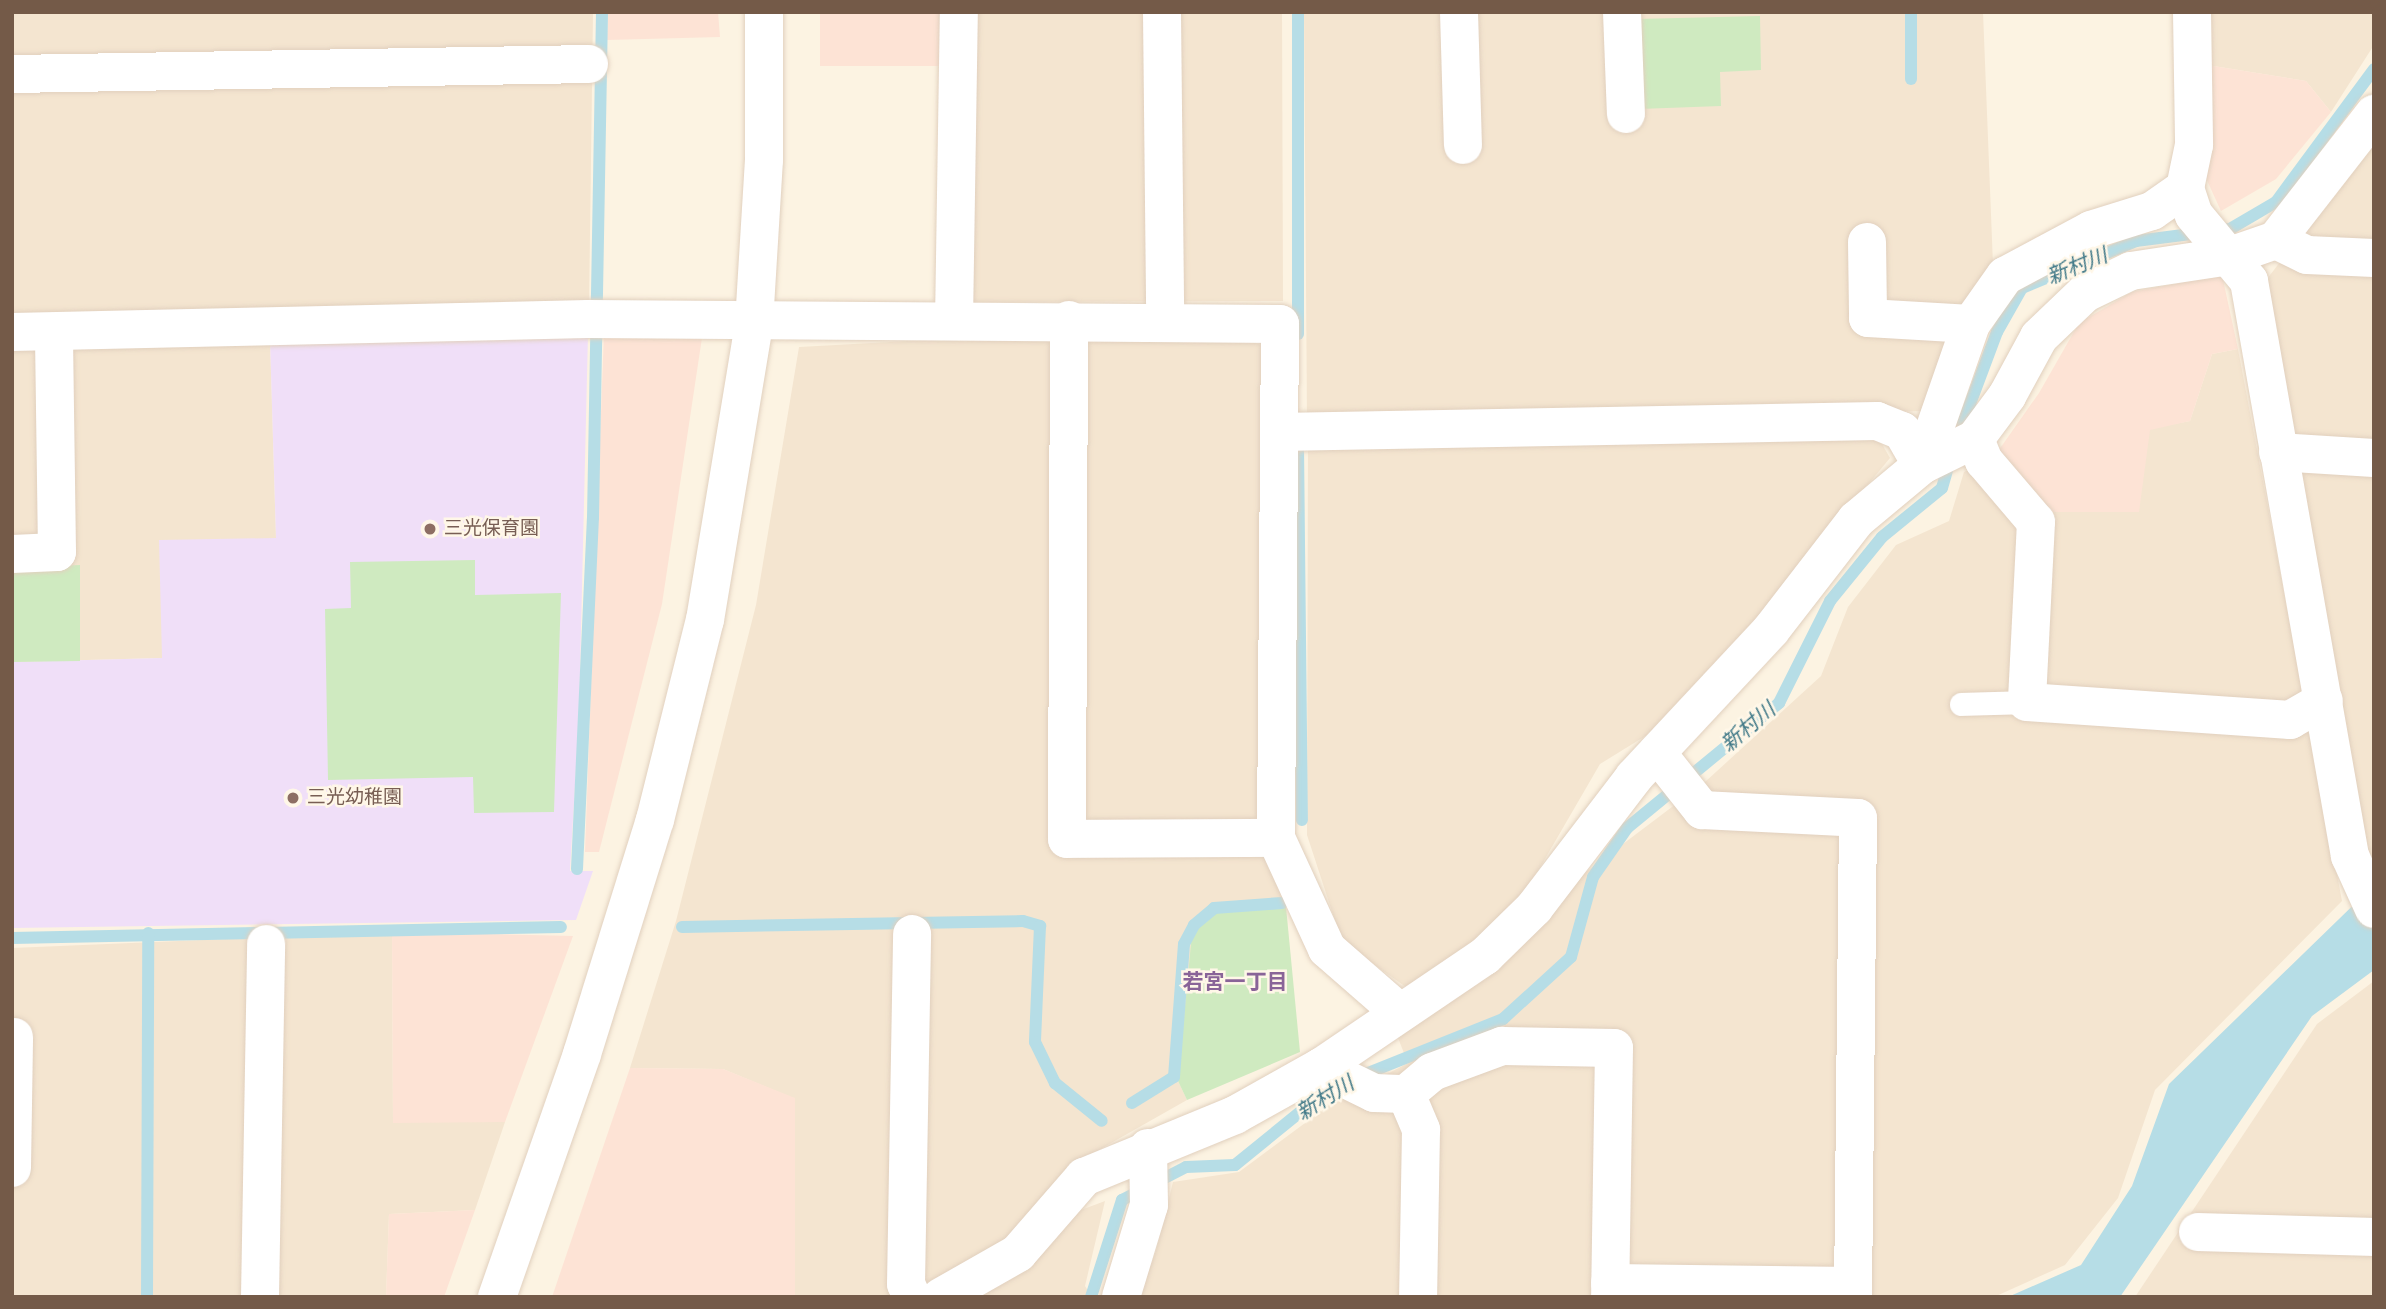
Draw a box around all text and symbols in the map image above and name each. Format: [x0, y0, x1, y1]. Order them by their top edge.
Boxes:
water label: 新村川 [2043, 243, 2111, 289]
place label: 三光保育園 [444, 518, 539, 540]
marker: 三光保育園 [422, 521, 438, 537]
water label: 新村川 [1716, 697, 1780, 757]
place label: 三光幼稚園 [307, 787, 402, 809]
marker: 三光幼稚園 [285, 790, 301, 806]
district label: 若宮一丁目 [1183, 969, 1287, 995]
water label: 新村川 [1292, 1071, 1358, 1125]

